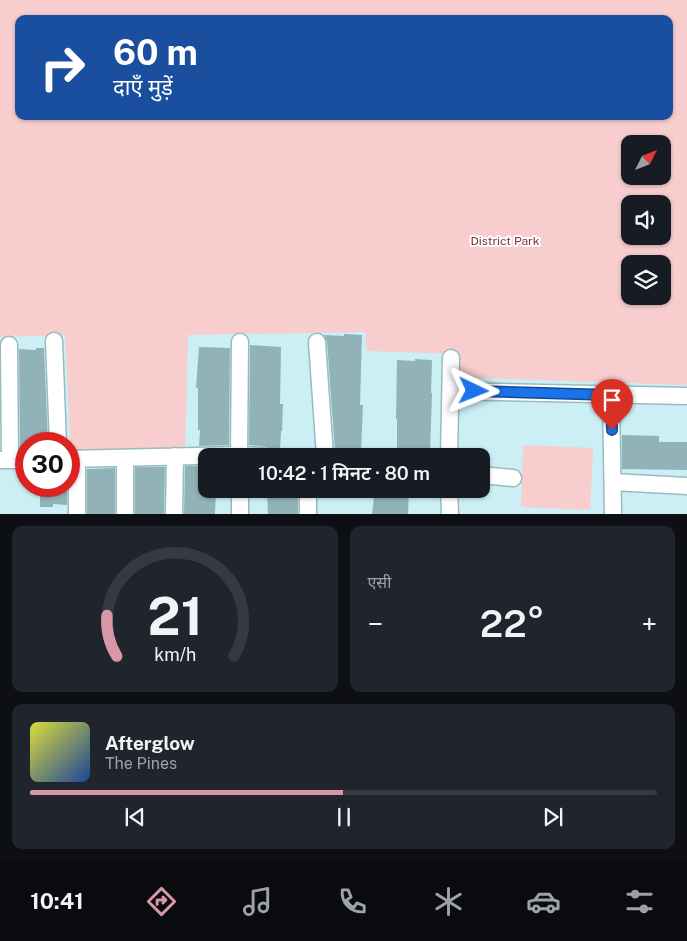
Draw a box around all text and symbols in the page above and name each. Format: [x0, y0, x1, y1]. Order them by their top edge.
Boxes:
text: 60 m [113, 32, 198, 73]
icon: right [30, 35, 95, 100]
text: दाएँ मुड़ें [113, 74, 173, 100]
north arrow [621, 135, 671, 185]
map controls [621, 135, 671, 305]
button: sound [621, 195, 671, 245]
park label: District Park [471, 234, 540, 248]
button: layers [621, 255, 671, 305]
position arrow [447, 364, 499, 416]
pin [591, 379, 633, 430]
icon: arrive [598, 386, 626, 414]
speed limit sign: 30 [15, 432, 80, 497]
text: 10:42 · 1 मिनट · 80 m [258, 462, 430, 484]
text: एसी [368, 573, 391, 592]
text: 21 [147, 586, 202, 647]
text: 22° [480, 601, 545, 646]
text: − [368, 607, 383, 640]
text: + [641, 607, 657, 640]
text: km/h [154, 644, 196, 665]
text: Afterglow [105, 732, 195, 754]
text: The Pines [105, 754, 177, 773]
icon: previous [121, 803, 149, 831]
icon: pause [330, 803, 358, 831]
icon: next [539, 803, 567, 831]
icon: directions [144, 884, 179, 919]
icon: music [240, 884, 275, 919]
icon: phone [335, 884, 370, 919]
icon: climate [431, 884, 466, 919]
icon: car [526, 884, 561, 919]
icon: filters [622, 884, 657, 919]
text: 10:41 [30, 888, 84, 914]

